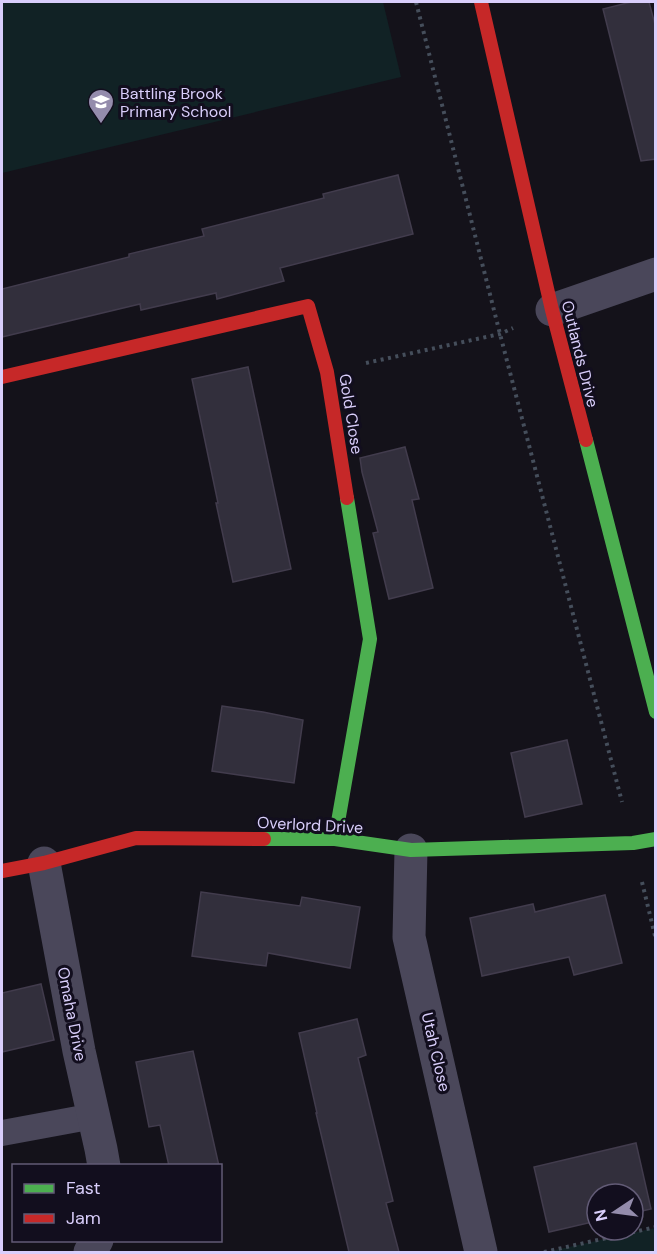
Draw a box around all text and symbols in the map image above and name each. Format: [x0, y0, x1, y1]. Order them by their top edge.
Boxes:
place label: Battling Brook Primary School [120, 83, 231, 122]
school or university icon: Battling Brook Primary School [86, 87, 116, 125]
street label: Outlands Drive [557, 298, 603, 410]
street label: Gold Close [334, 372, 368, 456]
street label: Overlord Drive [256, 812, 364, 838]
street label: Omaha Drive [53, 965, 91, 1063]
street label: Utah Close [417, 1010, 455, 1094]
legend [12, 1164, 222, 1242]
text: Fast [66, 1176, 101, 1200]
north arrow [585, 1182, 645, 1242]
text: Jam [66, 1206, 101, 1230]
text: N [589, 1207, 612, 1223]

